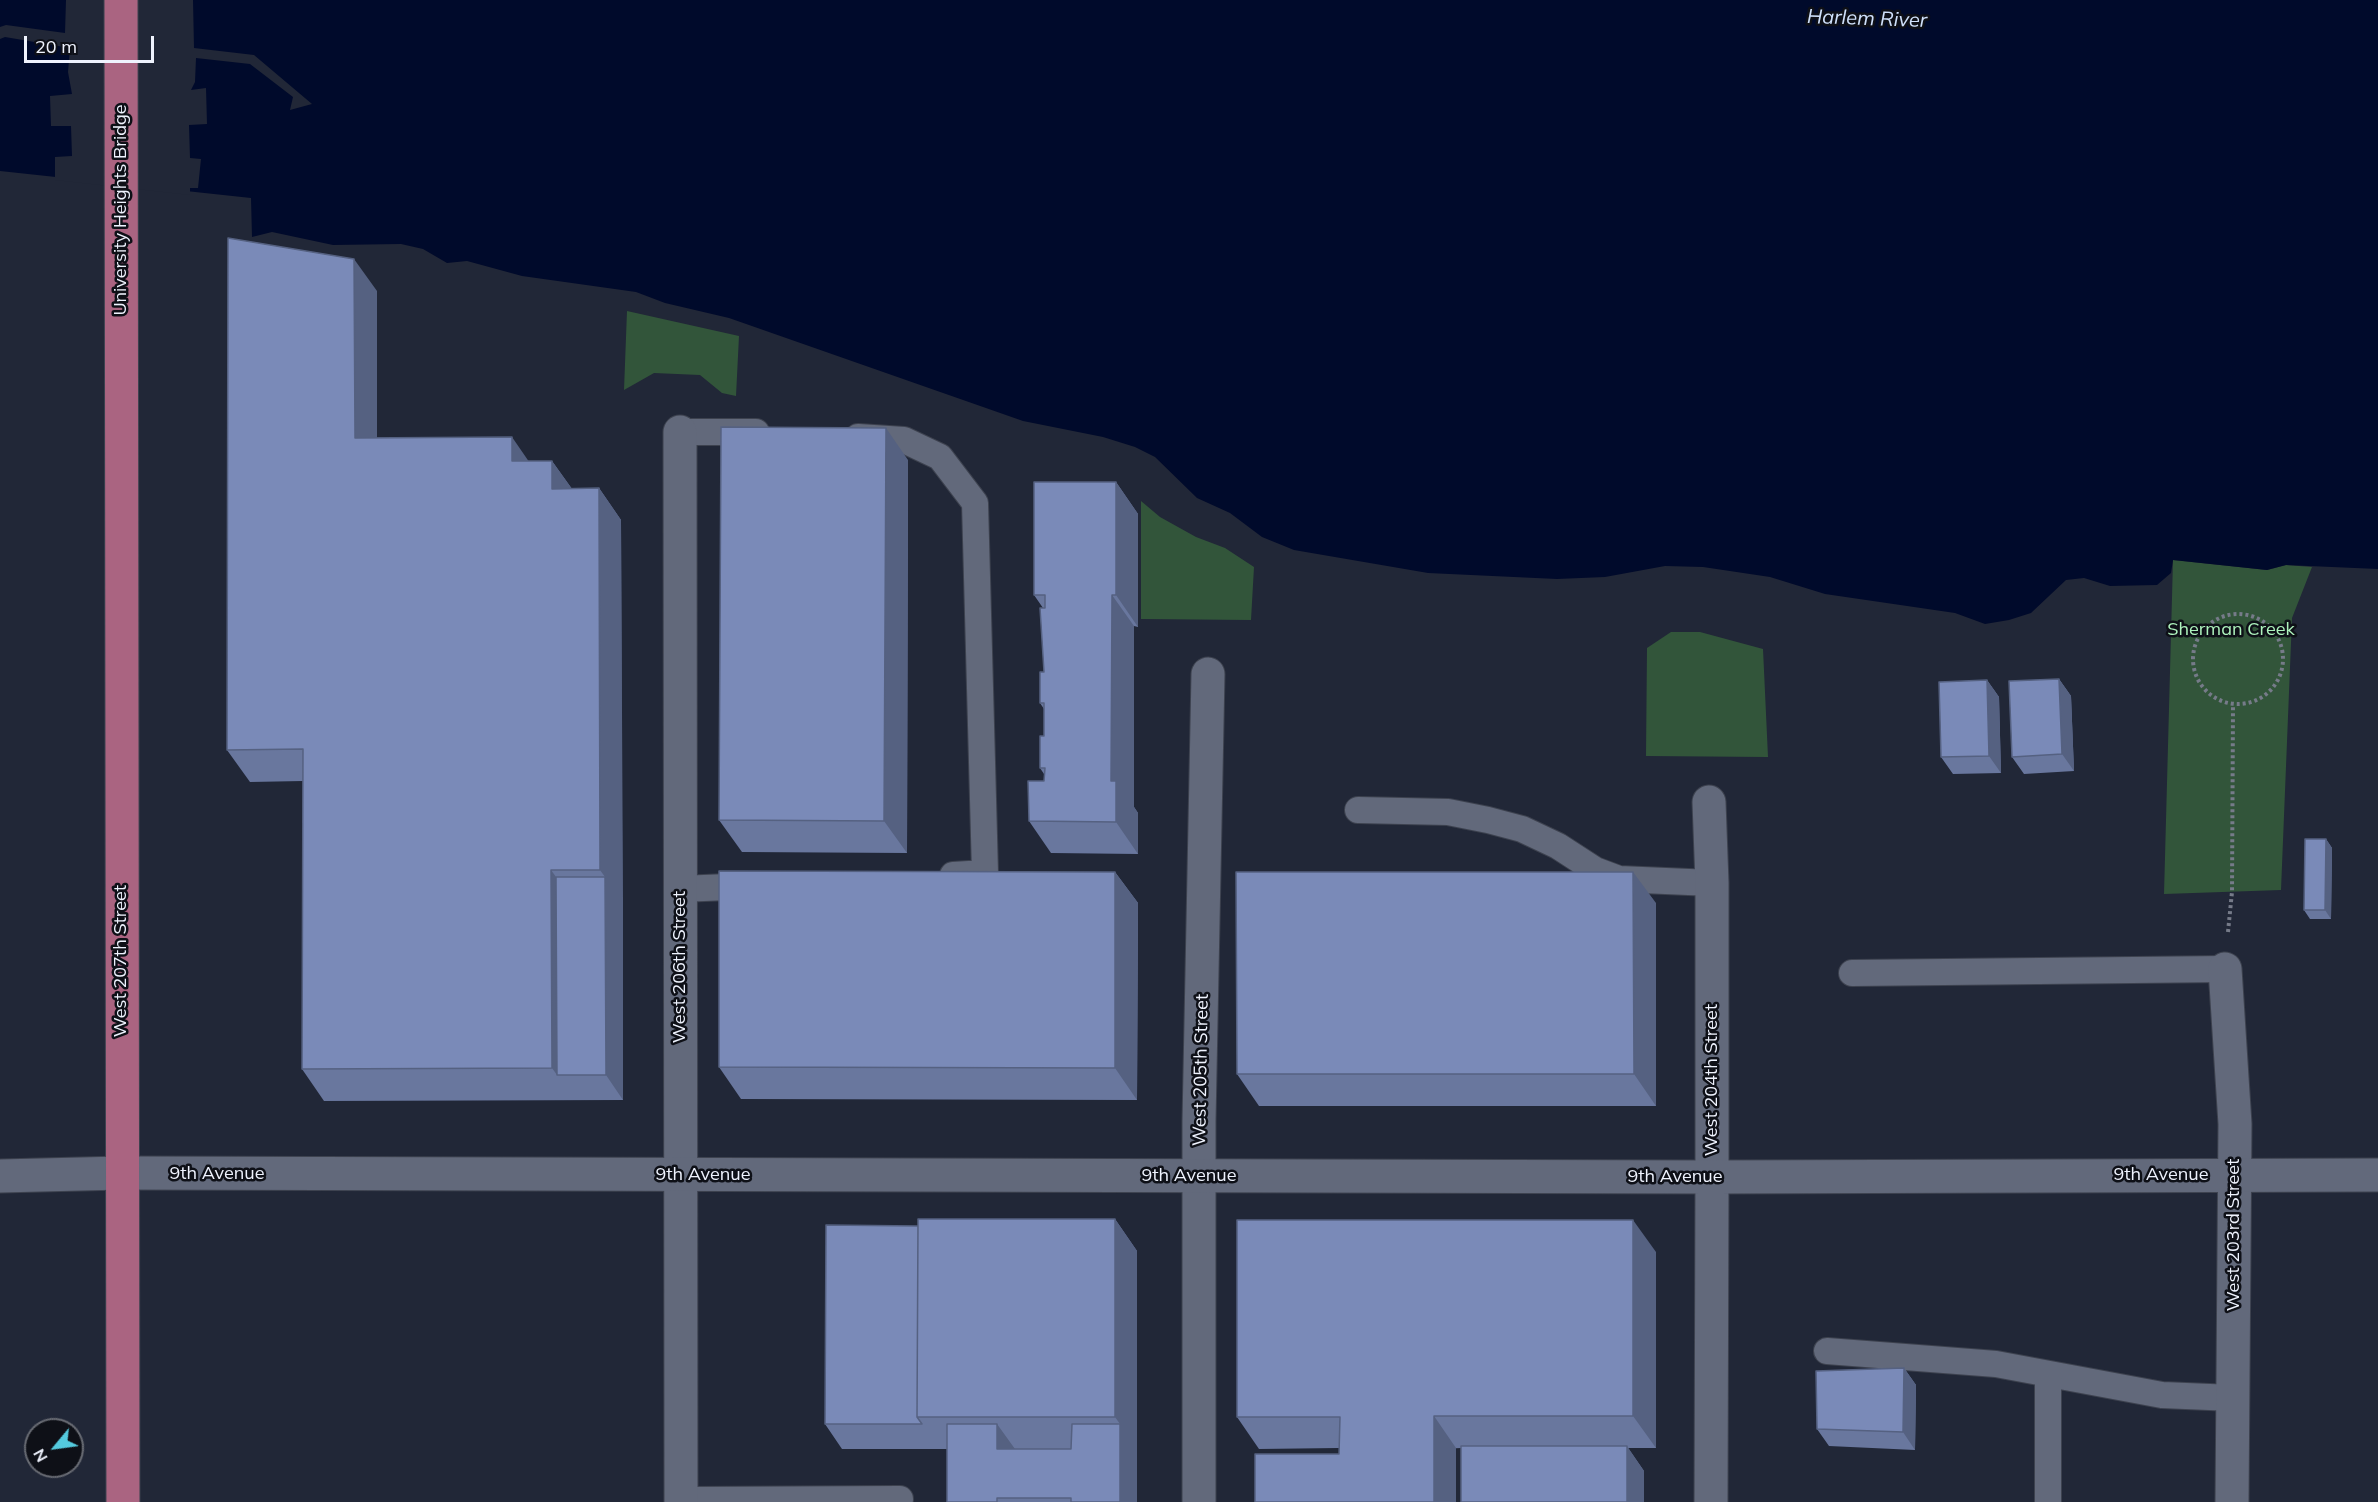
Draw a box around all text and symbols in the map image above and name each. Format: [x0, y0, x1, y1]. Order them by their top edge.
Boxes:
water label: Harlem River [1807, 5, 1927, 33]
scale bar [27, 24, 158, 62]
text: 20 m [35, 35, 77, 58]
street label: University Heights Bridge [110, 104, 132, 316]
park label: Sherman Creek [2167, 619, 2295, 641]
street label: West 207th Street [110, 885, 132, 1037]
street label: West 206th Street [669, 891, 691, 1043]
street label: West 205th Street [1189, 994, 1213, 1146]
street label: West 204th Street [1701, 1004, 1723, 1156]
street label: West 203rd Street [2223, 1159, 2245, 1311]
street label: 9th Avenue [169, 1163, 265, 1185]
street label: 9th Avenue [655, 1164, 751, 1186]
street label: 9th Avenue [2113, 1164, 2209, 1186]
street label: 9th Avenue [1141, 1165, 1237, 1187]
street label: 9th Avenue [1627, 1166, 1723, 1188]
north arrow [24, 1418, 84, 1478]
text: N [28, 1446, 52, 1466]

